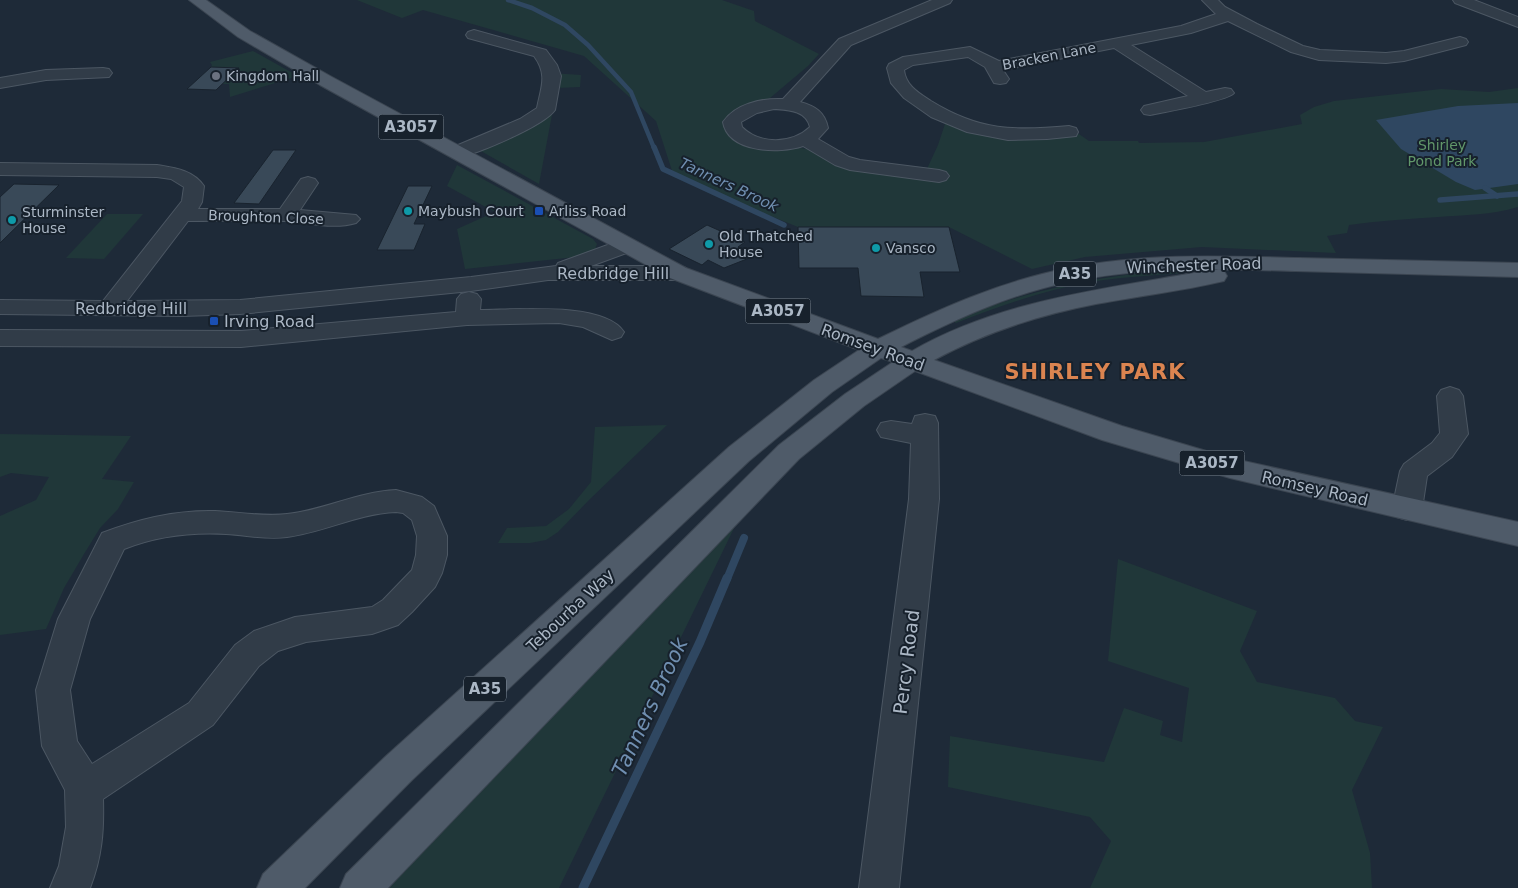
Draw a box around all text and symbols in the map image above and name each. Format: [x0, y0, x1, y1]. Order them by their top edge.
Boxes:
street label: Bracken Lane [1001, 39, 1097, 73]
place label: Kingdom Hall [226, 68, 319, 84]
marker: Kingdom Hall [210, 70, 222, 82]
road number: A3057 [378, 114, 444, 140]
park label: Shirley Pond Park [1408, 137, 1477, 169]
water label: Tanners Brook [677, 154, 783, 216]
place label: Maybush Court [418, 203, 524, 219]
place label: Arliss Road [549, 203, 626, 219]
place label: Sturminster House [22, 204, 105, 236]
marker: Maybush Court [402, 205, 414, 217]
marker: Arliss Road [533, 205, 545, 217]
street label: Broughton Close [208, 207, 324, 227]
marker: Sturminster House [6, 214, 18, 226]
place label: Old Thatched House [719, 228, 813, 260]
marker: Old Thatched House [703, 238, 715, 250]
place label: Vansco [886, 240, 936, 256]
marker: Vansco [870, 242, 882, 254]
street label: Winchester Road [1126, 254, 1262, 277]
road number: A35 [1054, 262, 1096, 286]
street label: Redbridge Hill [557, 264, 669, 283]
road number: A3057 [746, 298, 810, 324]
street label: Redbridge Hill [75, 299, 187, 318]
place label: Irving Road [224, 312, 315, 331]
marker: Irving Road [208, 315, 220, 327]
street label: Romsey Road [819, 320, 927, 375]
district label: SHIRLEY PARK [1004, 360, 1186, 384]
road number: A3057 [1180, 450, 1244, 476]
street label: Romsey Road [1260, 467, 1370, 510]
street label: Tebourba Way [522, 565, 618, 656]
street label: Percy Road [889, 608, 923, 716]
water label: Tanners Brook [607, 633, 693, 780]
road number: A35 [464, 676, 506, 702]

